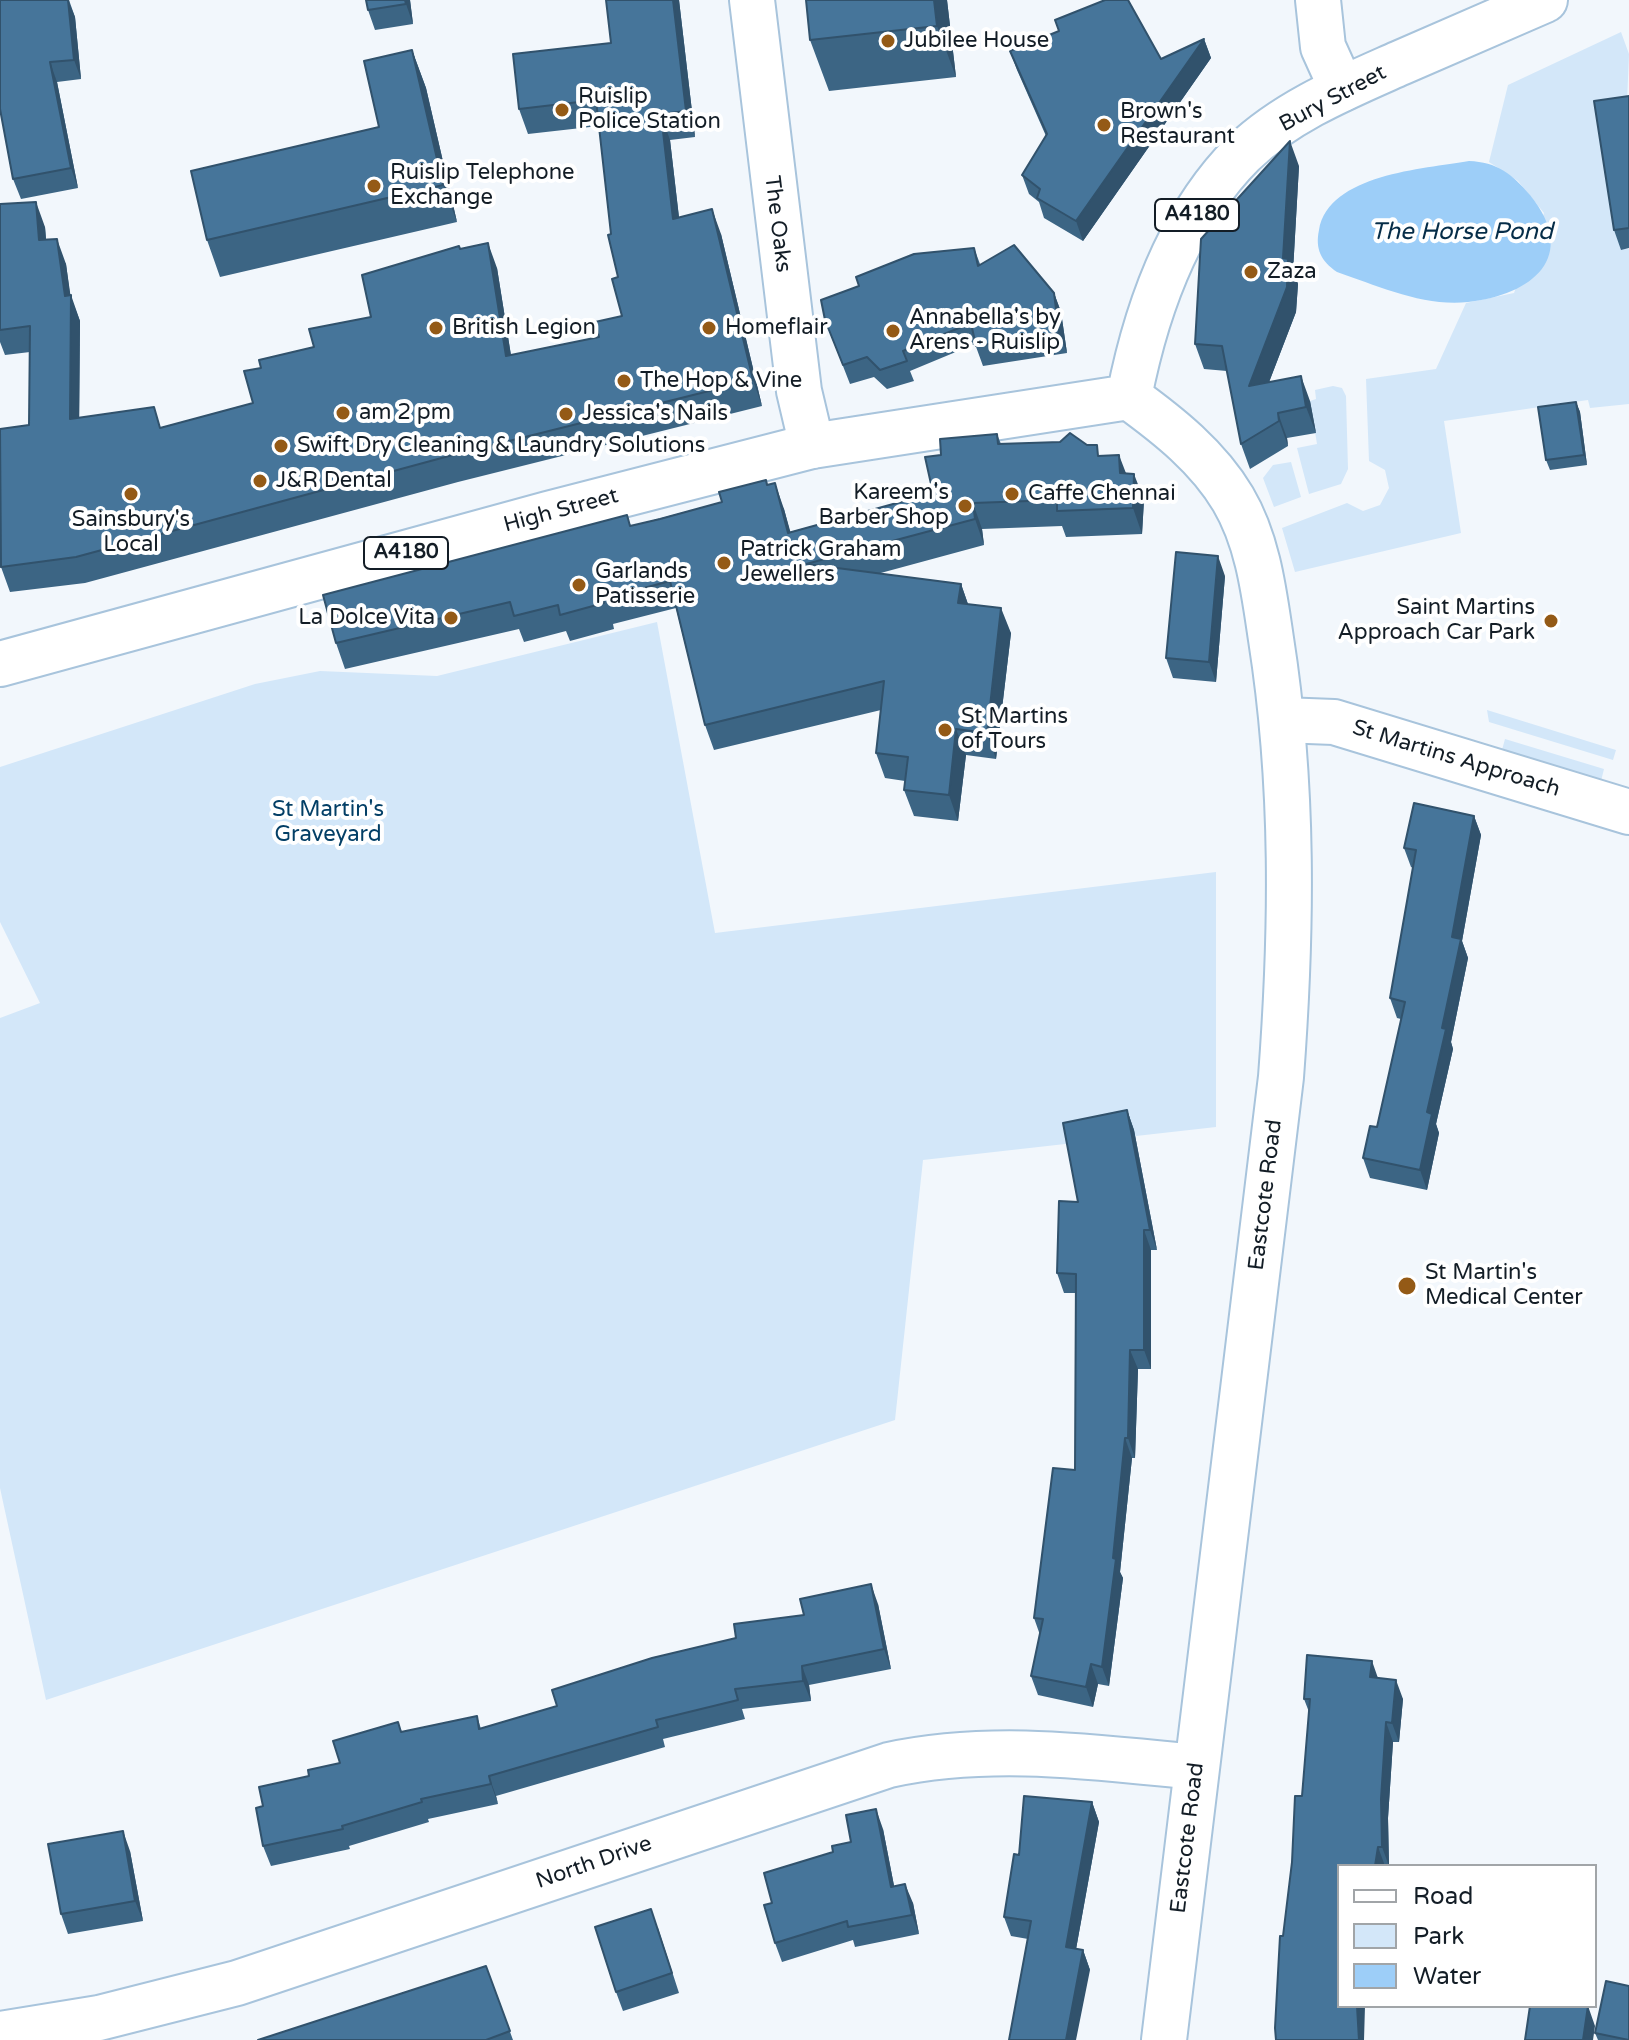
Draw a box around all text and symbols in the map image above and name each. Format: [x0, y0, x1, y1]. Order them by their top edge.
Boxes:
place label: Jubilee House [904, 28, 1049, 54]
marker: Jubilee House [879, 32, 897, 50]
street label: Bury Street [1275, 60, 1391, 138]
place label: Ruislip Police Station [578, 84, 721, 136]
place label: Brown's Restaurant [1120, 99, 1235, 150]
marker: Ruislip Police Station [553, 101, 571, 119]
marker: Brown's Restaurant [1095, 116, 1113, 134]
place label: Ruislip Telephone Exchange [390, 160, 575, 212]
street label: The Oaks [758, 174, 796, 274]
marker: Ruislip Telephone Exchange [365, 177, 383, 195]
road number: A4180 [1155, 199, 1239, 231]
water label: The Horse Pond [1371, 219, 1553, 247]
place label: Zaza [1267, 259, 1317, 285]
marker: Zaza [1242, 263, 1260, 281]
place label: Annabella's by Arens - Ruislip [909, 305, 1061, 356]
place label: British Legion [452, 315, 596, 341]
place label: Homeflair [725, 315, 828, 341]
marker: British Legion [427, 319, 445, 337]
marker: Homeflair [700, 319, 718, 337]
marker: Annabella's by Arens - Ruislip [884, 322, 902, 340]
place label: The Hop & Vine [640, 368, 802, 394]
marker: The Hop & Vine [615, 372, 633, 390]
place label: am 2 pm [359, 400, 451, 426]
place label: Jessica's Nails [582, 401, 728, 427]
marker: am 2 pm [334, 404, 352, 422]
marker: Jessica's Nails [557, 405, 575, 423]
place label: Swift Dry Cleaning & Laundry Solutions [297, 433, 705, 459]
marker: Swift Dry Cleaning & Laundry Solutions [272, 437, 290, 455]
place label: J&R Dental [276, 468, 392, 494]
marker: J&R Dental [251, 472, 269, 490]
place label: Kareem's Barber Shop [818, 480, 949, 532]
place label: Caffe Chennai [1028, 481, 1176, 507]
street label: High Street [501, 483, 621, 539]
marker: Sainsbury's Local [122, 485, 140, 503]
marker: Caffe Chennai [1003, 485, 1021, 503]
marker: Kareem's Barber Shop [956, 497, 974, 515]
place label: Sainsbury's Local [72, 507, 190, 558]
road number: A4180 [364, 537, 448, 569]
place label: Patrick Graham Jewellers [740, 537, 901, 588]
marker: Patrick Graham Jewellers [715, 554, 733, 572]
place label: Garlands Patisserie [595, 559, 695, 610]
marker: Garlands Patisserie [570, 576, 588, 594]
place label: Saint Martins Approach Car Park [1337, 595, 1535, 646]
place label: La Dolce Vita [298, 605, 435, 631]
marker: La Dolce Vita [442, 609, 460, 627]
marker: Saint Martins Approach Car Park [1542, 612, 1560, 630]
place label: St Martins of Tours [961, 704, 1068, 756]
street label: St Martins Approach [1349, 715, 1563, 803]
marker: St Martins of Tours [936, 721, 954, 739]
park label: St Martin's Graveyard [272, 797, 384, 848]
street label: Eastcote Road [1244, 1118, 1288, 1272]
place label: St Martin's Medical Center [1425, 1260, 1583, 1312]
marker: St Martin's Medical Center [1396, 1275, 1418, 1297]
street label: Eastcote Road [1166, 1761, 1210, 1915]
street label: North Drive [533, 1831, 655, 1895]
legend [1337, 1864, 1597, 2008]
text: Road [1413, 1882, 1473, 1911]
text: Park [1413, 1922, 1464, 1951]
text: Water [1413, 1962, 1481, 1991]

